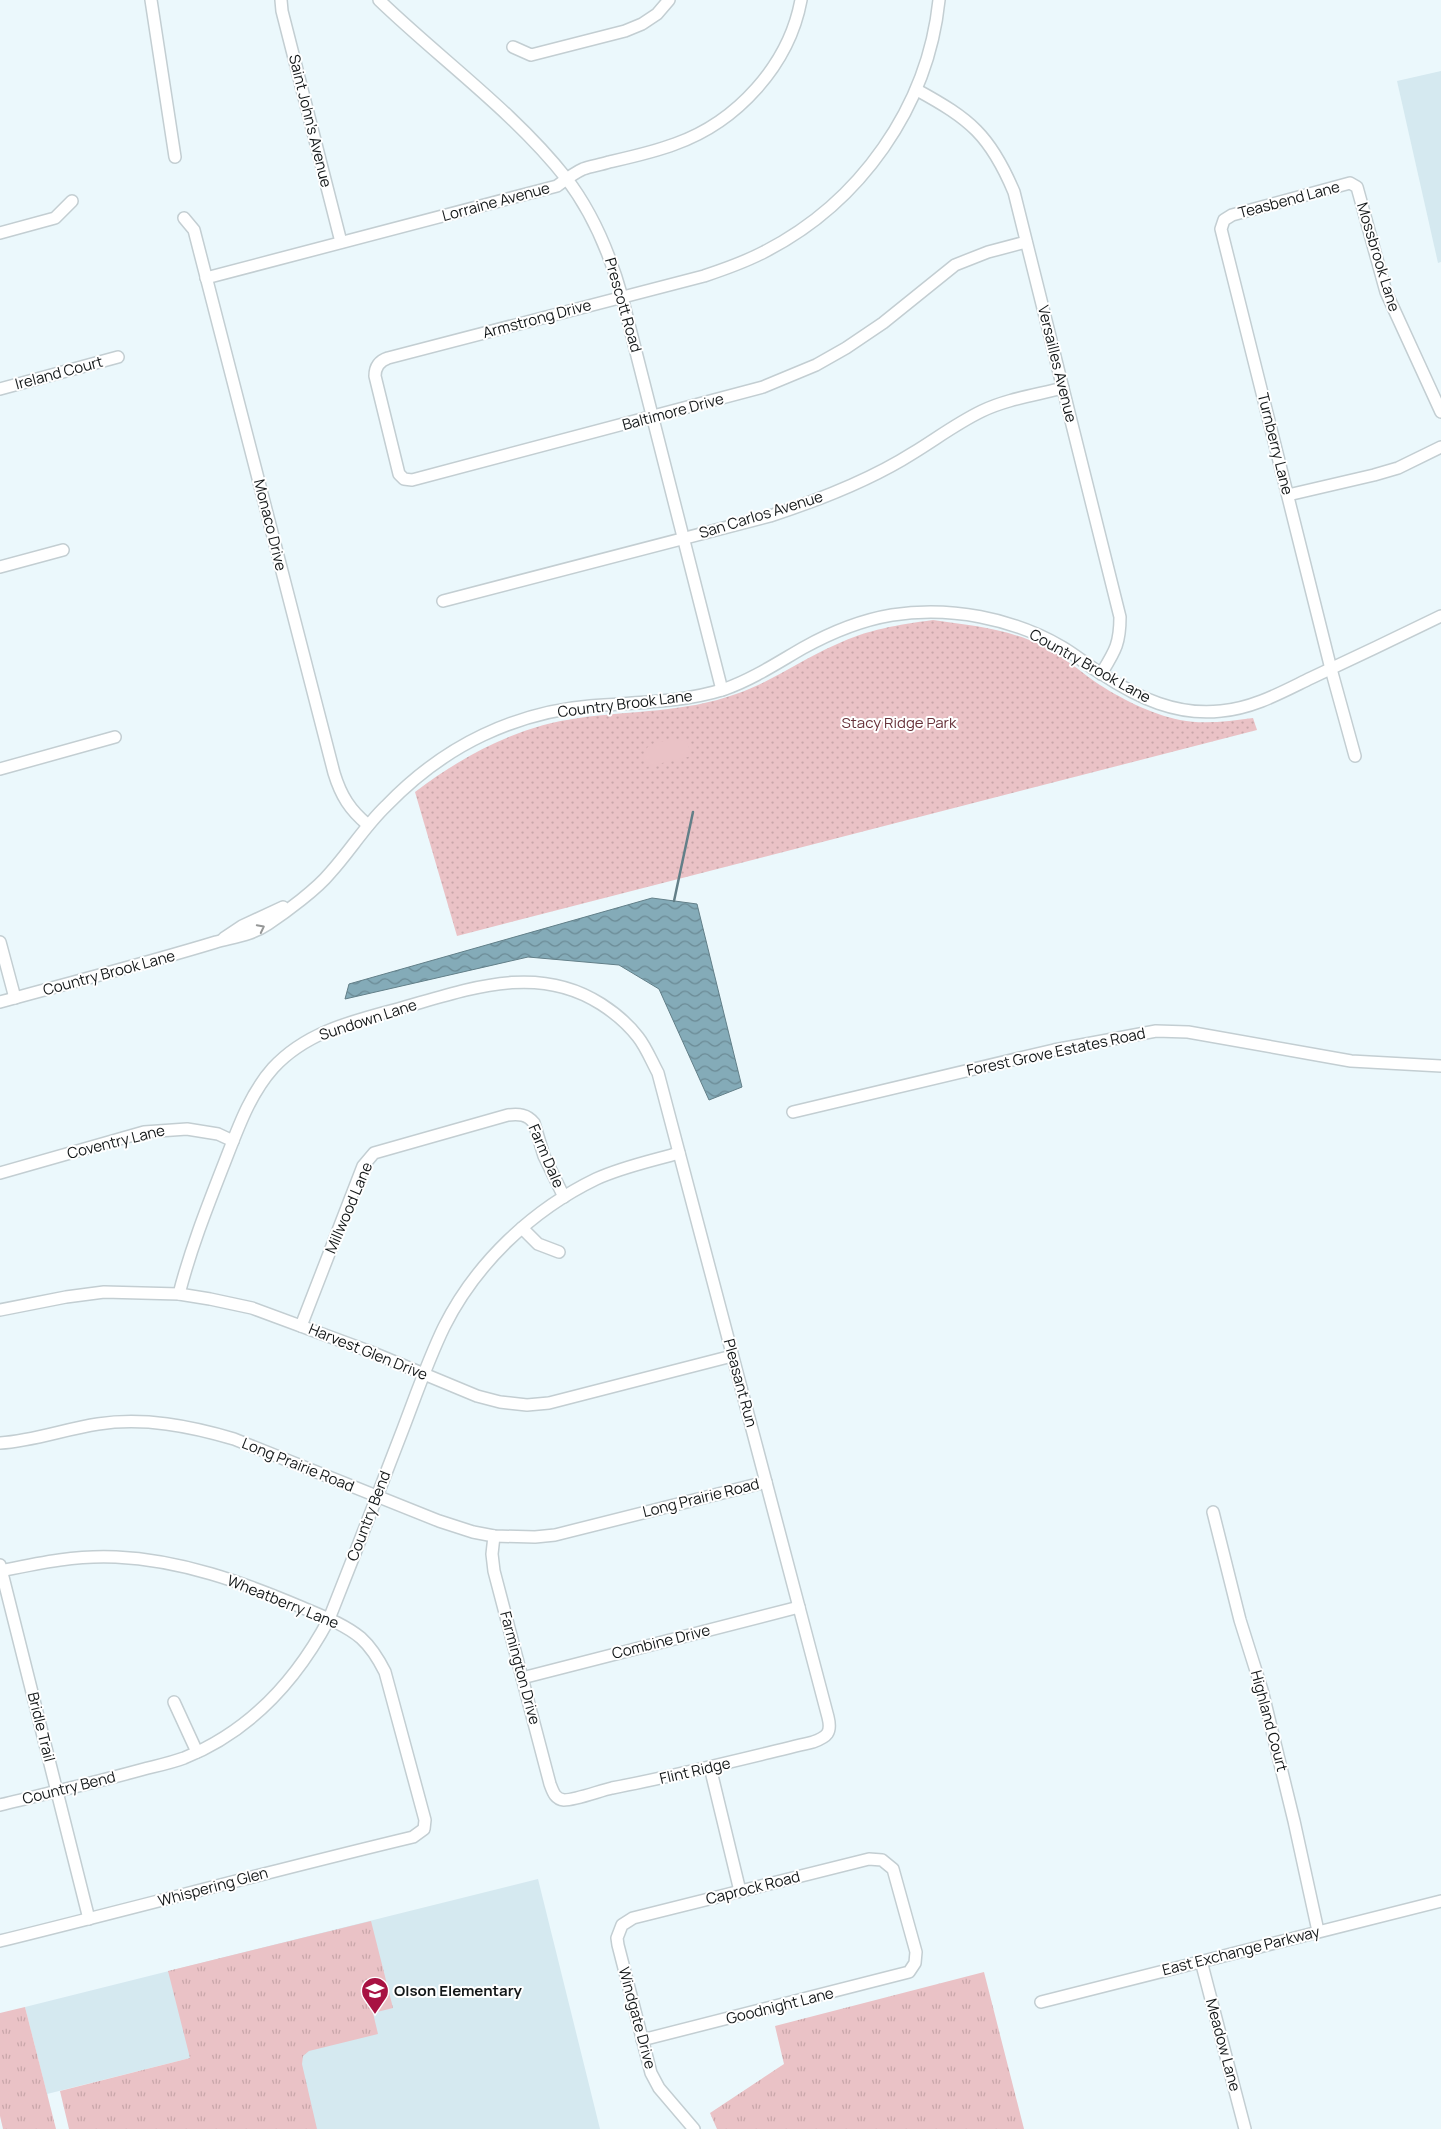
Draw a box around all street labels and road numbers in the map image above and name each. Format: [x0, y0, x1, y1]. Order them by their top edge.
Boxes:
street label: Saint John's Avenue [284, 52, 337, 190]
street label: Teasbend Lane [1236, 176, 1342, 223]
street label: Lorraine Avenue [440, 177, 552, 226]
street label: Mossbrook Lane [1352, 200, 1405, 314]
street label: Prescott Road [600, 255, 647, 355]
street label: Armstrong Drive [480, 294, 594, 343]
street label: Versailles Avenue [1033, 303, 1082, 425]
street label: Ireland Court [13, 351, 105, 394]
street label: Baltimore Drive [620, 388, 726, 435]
street label: Turnberry Lane [1253, 391, 1298, 497]
street label: Monaco Drive [249, 477, 292, 573]
street label: San Carlos Avenue [696, 486, 826, 543]
street label: Country Brook Lane [1026, 623, 1155, 708]
street label: Country Brook Lane [556, 685, 694, 722]
street label: Country Brook Lane [41, 945, 177, 1000]
street label: Sundown Lane [316, 994, 420, 1045]
street label: Forest Grove Estates Road [965, 1022, 1147, 1081]
street label: Coventry Lane [65, 1119, 167, 1164]
street label: Farm Dale [524, 1121, 569, 1191]
street label: Millwood Lane [320, 1159, 377, 1257]
street label: Harvest Glen Drive [306, 1318, 431, 1385]
street label: Pleasant Run [719, 1336, 762, 1430]
street label: Long Prairie Road [239, 1432, 358, 1497]
street label: Country Bend [342, 1468, 395, 1564]
street label: Long Prairie Road [640, 1473, 761, 1522]
street label: Wheatberry Lane [224, 1570, 342, 1634]
street label: Farmington Drive [495, 1609, 546, 1727]
street label: Combine Drive [610, 1619, 712, 1664]
street label: Highland Court [1246, 1668, 1293, 1774]
street label: Bridle Trail [23, 1690, 60, 1764]
street label: Flint Ridge [657, 1752, 733, 1789]
street label: Country Bend [20, 1766, 118, 1809]
street label: Whispering Glen [155, 1862, 270, 1911]
street label: Caprock Road [704, 1866, 802, 1909]
street label: East Exchange Parkway [1160, 1921, 1322, 1980]
street label: Windgate Drive [614, 1965, 661, 2071]
street label: Goodnight Lane [724, 1982, 836, 2029]
street label: Meadow Lane [1201, 1996, 1246, 2094]

